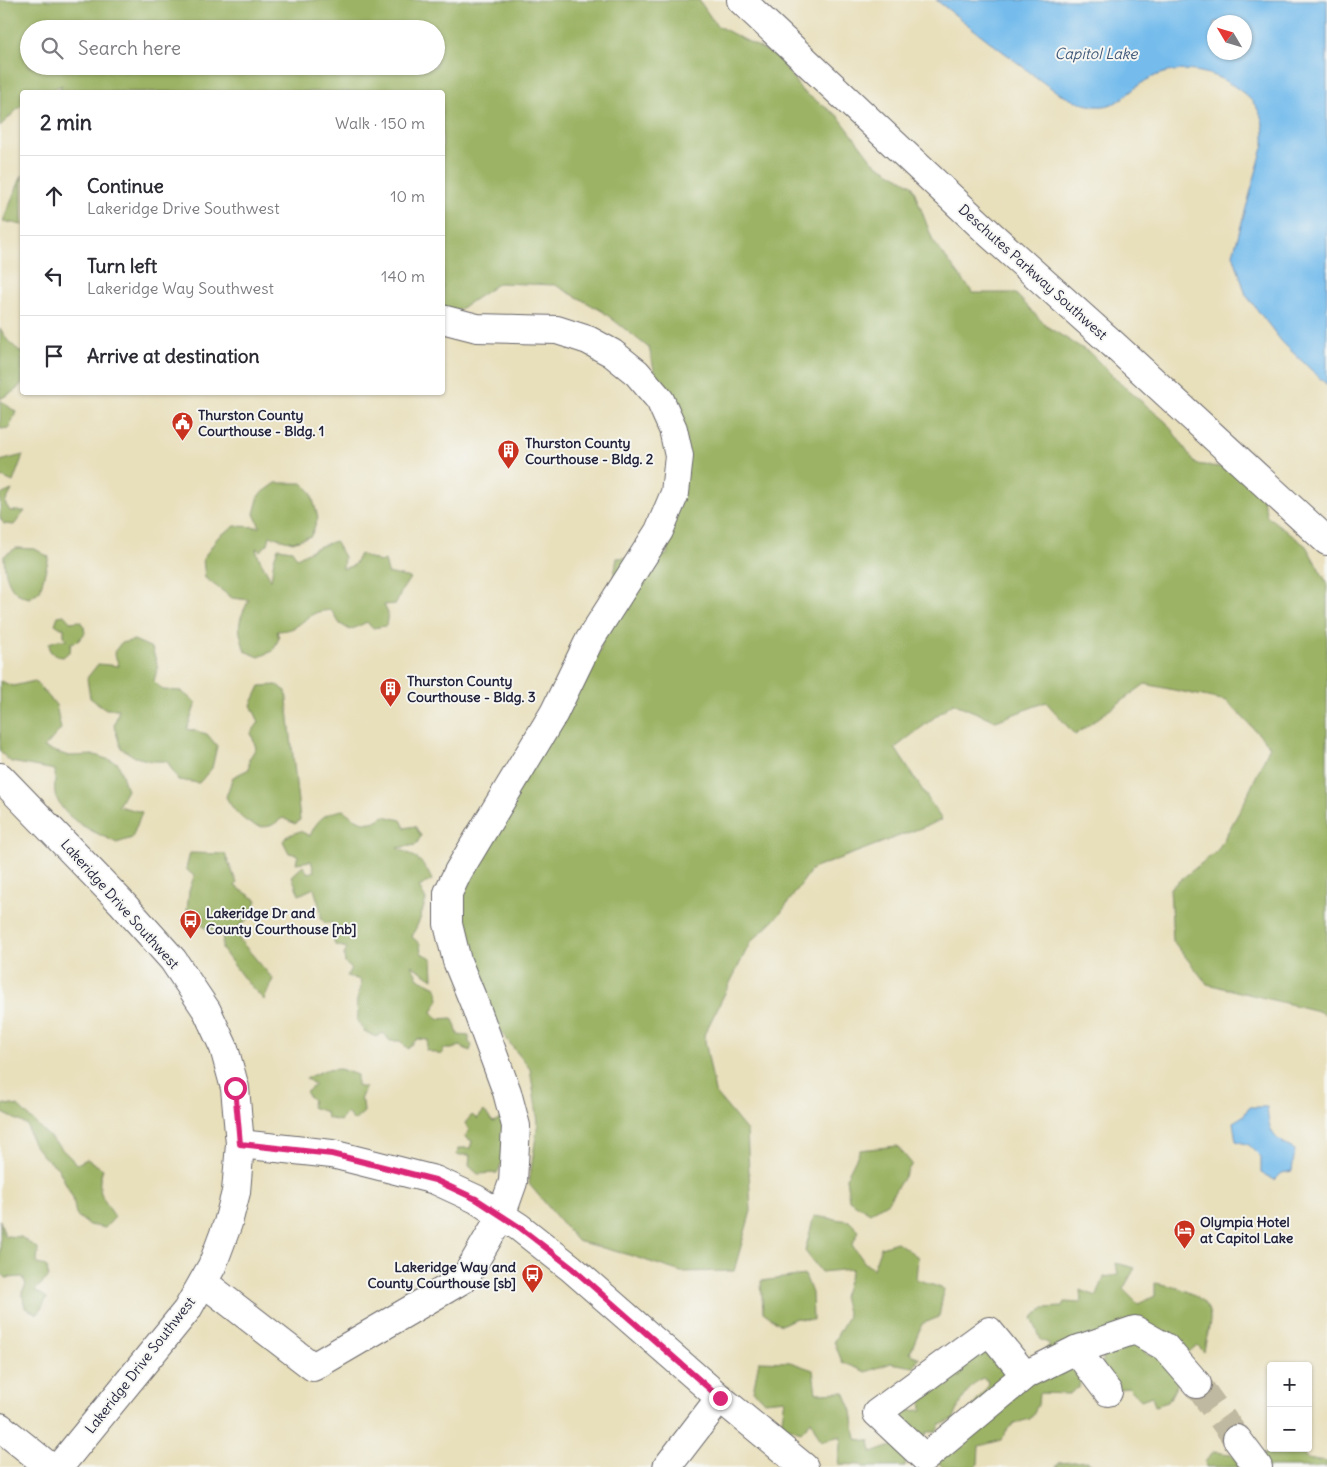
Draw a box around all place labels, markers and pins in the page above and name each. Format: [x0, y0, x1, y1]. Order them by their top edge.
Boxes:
place label: Thurston County Courthouse - Bldg. 1 [198, 406, 324, 440]
public building icon: Thurston County Courthouse - Bldg. 1 [170, 411, 194, 442]
place label: Thurston County Courthouse - Bldg. 2 [525, 434, 654, 468]
building icon: Thurston County Courthouse - Bldg. 2 [497, 439, 521, 470]
place label: Thurston County Courthouse - Bldg. 3 [407, 672, 536, 706]
building icon: Thurston County Courthouse - Bldg. 3 [379, 677, 403, 708]
place label: Lakeridge Dr and County Courthouse [nb] [206, 904, 356, 938]
bus stop icon: Lakeridge Dr and County Courthouse [nb] [178, 909, 202, 940]
place label: Olympia Hotel at Capitol Lake [1200, 1213, 1294, 1247]
hotel icon: Olympia Hotel at Capitol Lake [1172, 1218, 1196, 1249]
place label: Lakeridge Way and County Courthouse [sb] [367, 1258, 517, 1292]
bus stop icon: Lakeridge Way and County Courthouse [sb] [520, 1263, 544, 1294]

